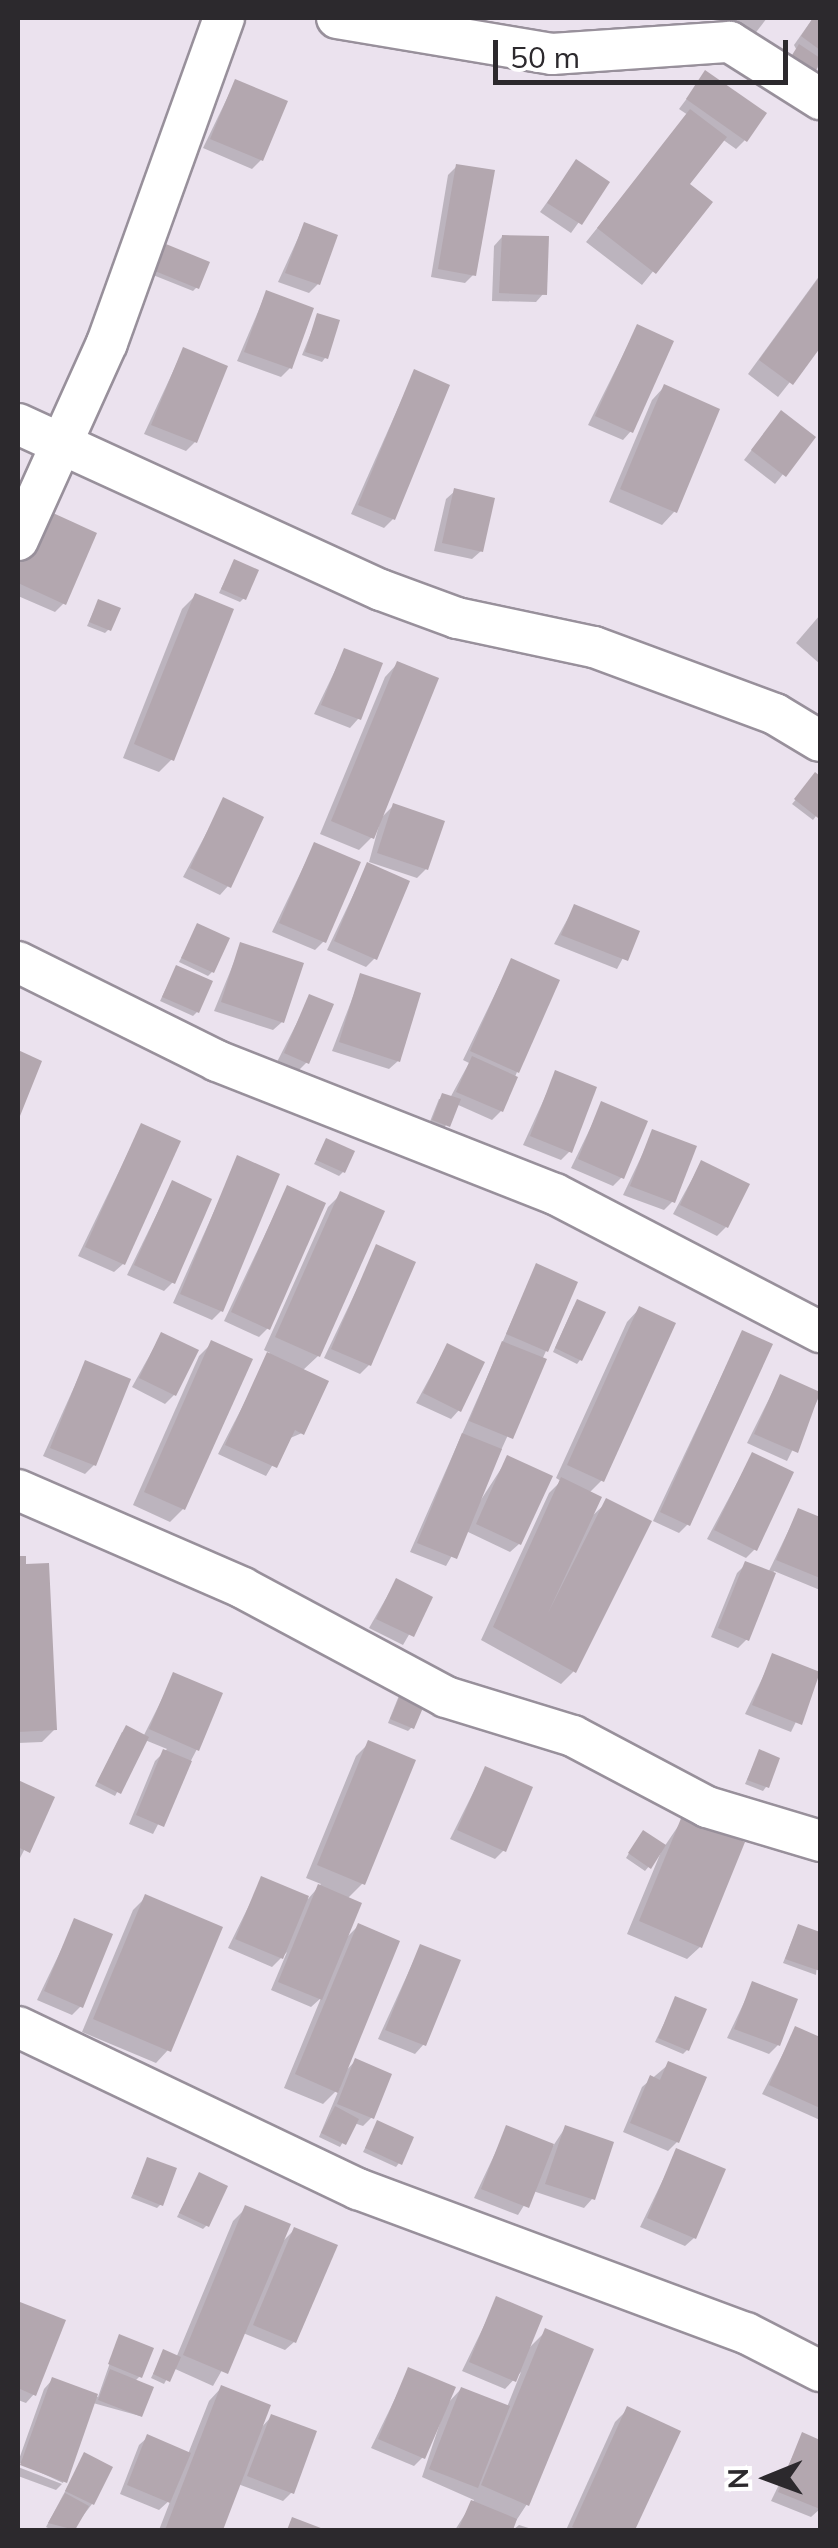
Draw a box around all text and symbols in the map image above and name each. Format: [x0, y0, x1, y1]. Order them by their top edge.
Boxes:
scale bar [498, 20, 793, 82]
text: 50 m [510, 38, 580, 76]
north arrow [718, 2428, 818, 2528]
text: N [720, 2468, 755, 2489]

